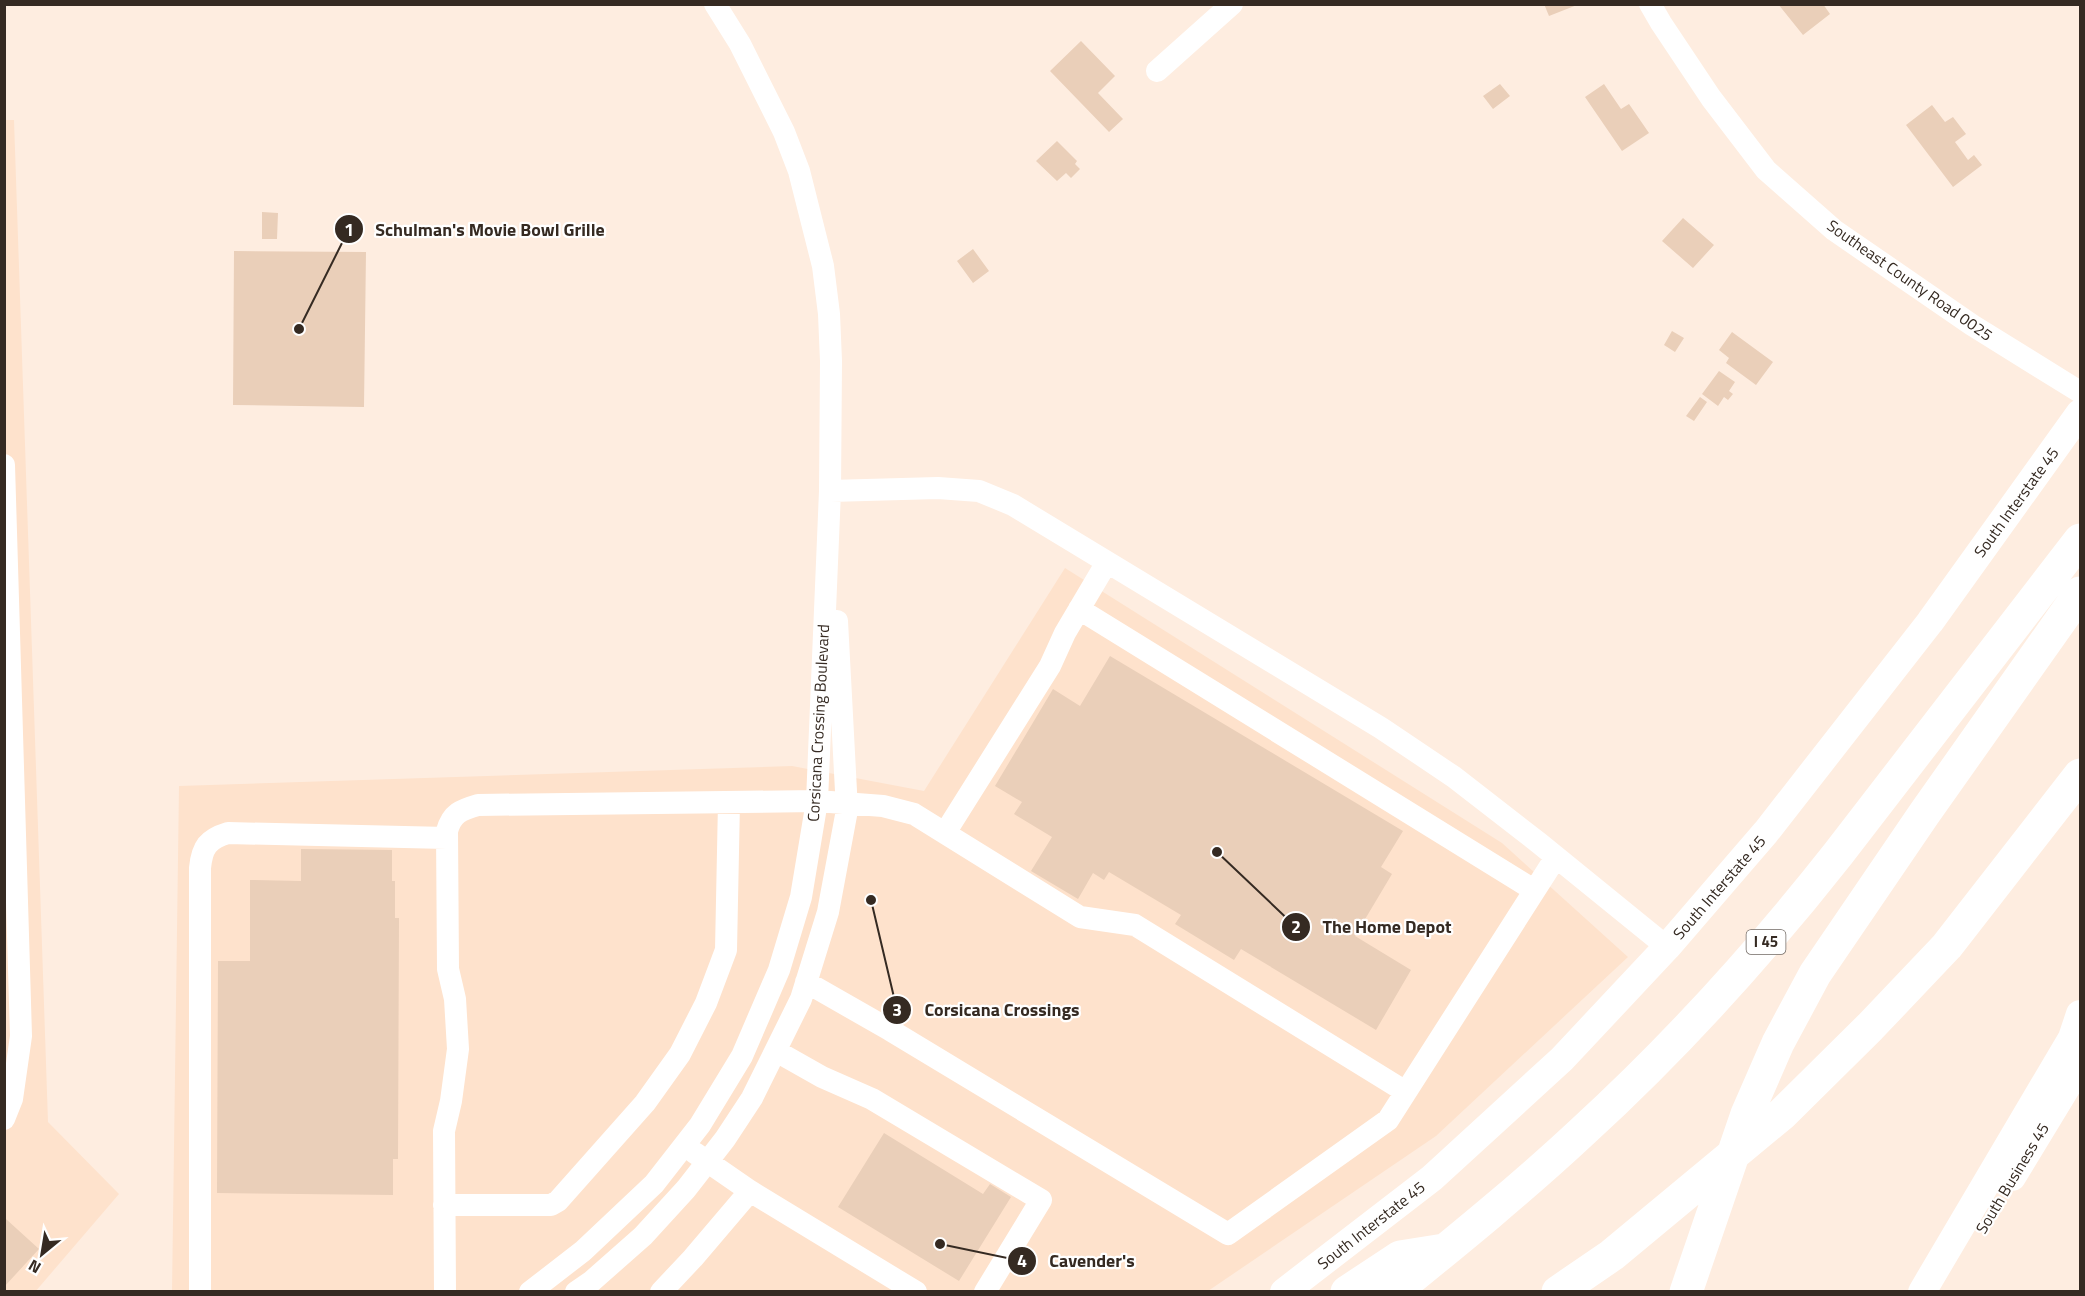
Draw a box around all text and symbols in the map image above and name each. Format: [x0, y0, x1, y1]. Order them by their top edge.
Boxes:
callout: Schulman's Movie Bowl Grille [334, 211, 617, 247]
street label: Southeast County Road 0025 [1822, 214, 1998, 346]
text: 1 [344, 216, 354, 243]
text: Schulman's Movie Bowl Grille [375, 216, 605, 243]
street label: South Interstate 45 [1968, 442, 2064, 562]
street label: Corsicana Crossing Boulevard [801, 624, 835, 822]
street label: South Interstate 45 [1667, 830, 1771, 944]
callout: The Home Depot [1281, 909, 1464, 945]
text: 2 [1291, 913, 1301, 940]
text: The Home Depot [1322, 913, 1452, 940]
road number: I 45 [1746, 930, 1786, 954]
callout: Corsicana Crossings [882, 992, 1091, 1028]
text: 3 [892, 996, 902, 1023]
text: Corsicana Crossings [924, 996, 1080, 1023]
street label: South Business 45 [1969, 1118, 2055, 1238]
street label: South Interstate 45 [1312, 1175, 1430, 1275]
north arrow [12, 1224, 72, 1284]
callout: Cavender's [1007, 1243, 1147, 1279]
text: 4 [1017, 1247, 1027, 1274]
text: Cavender's [1049, 1247, 1135, 1274]
text: N [24, 1254, 45, 1280]

